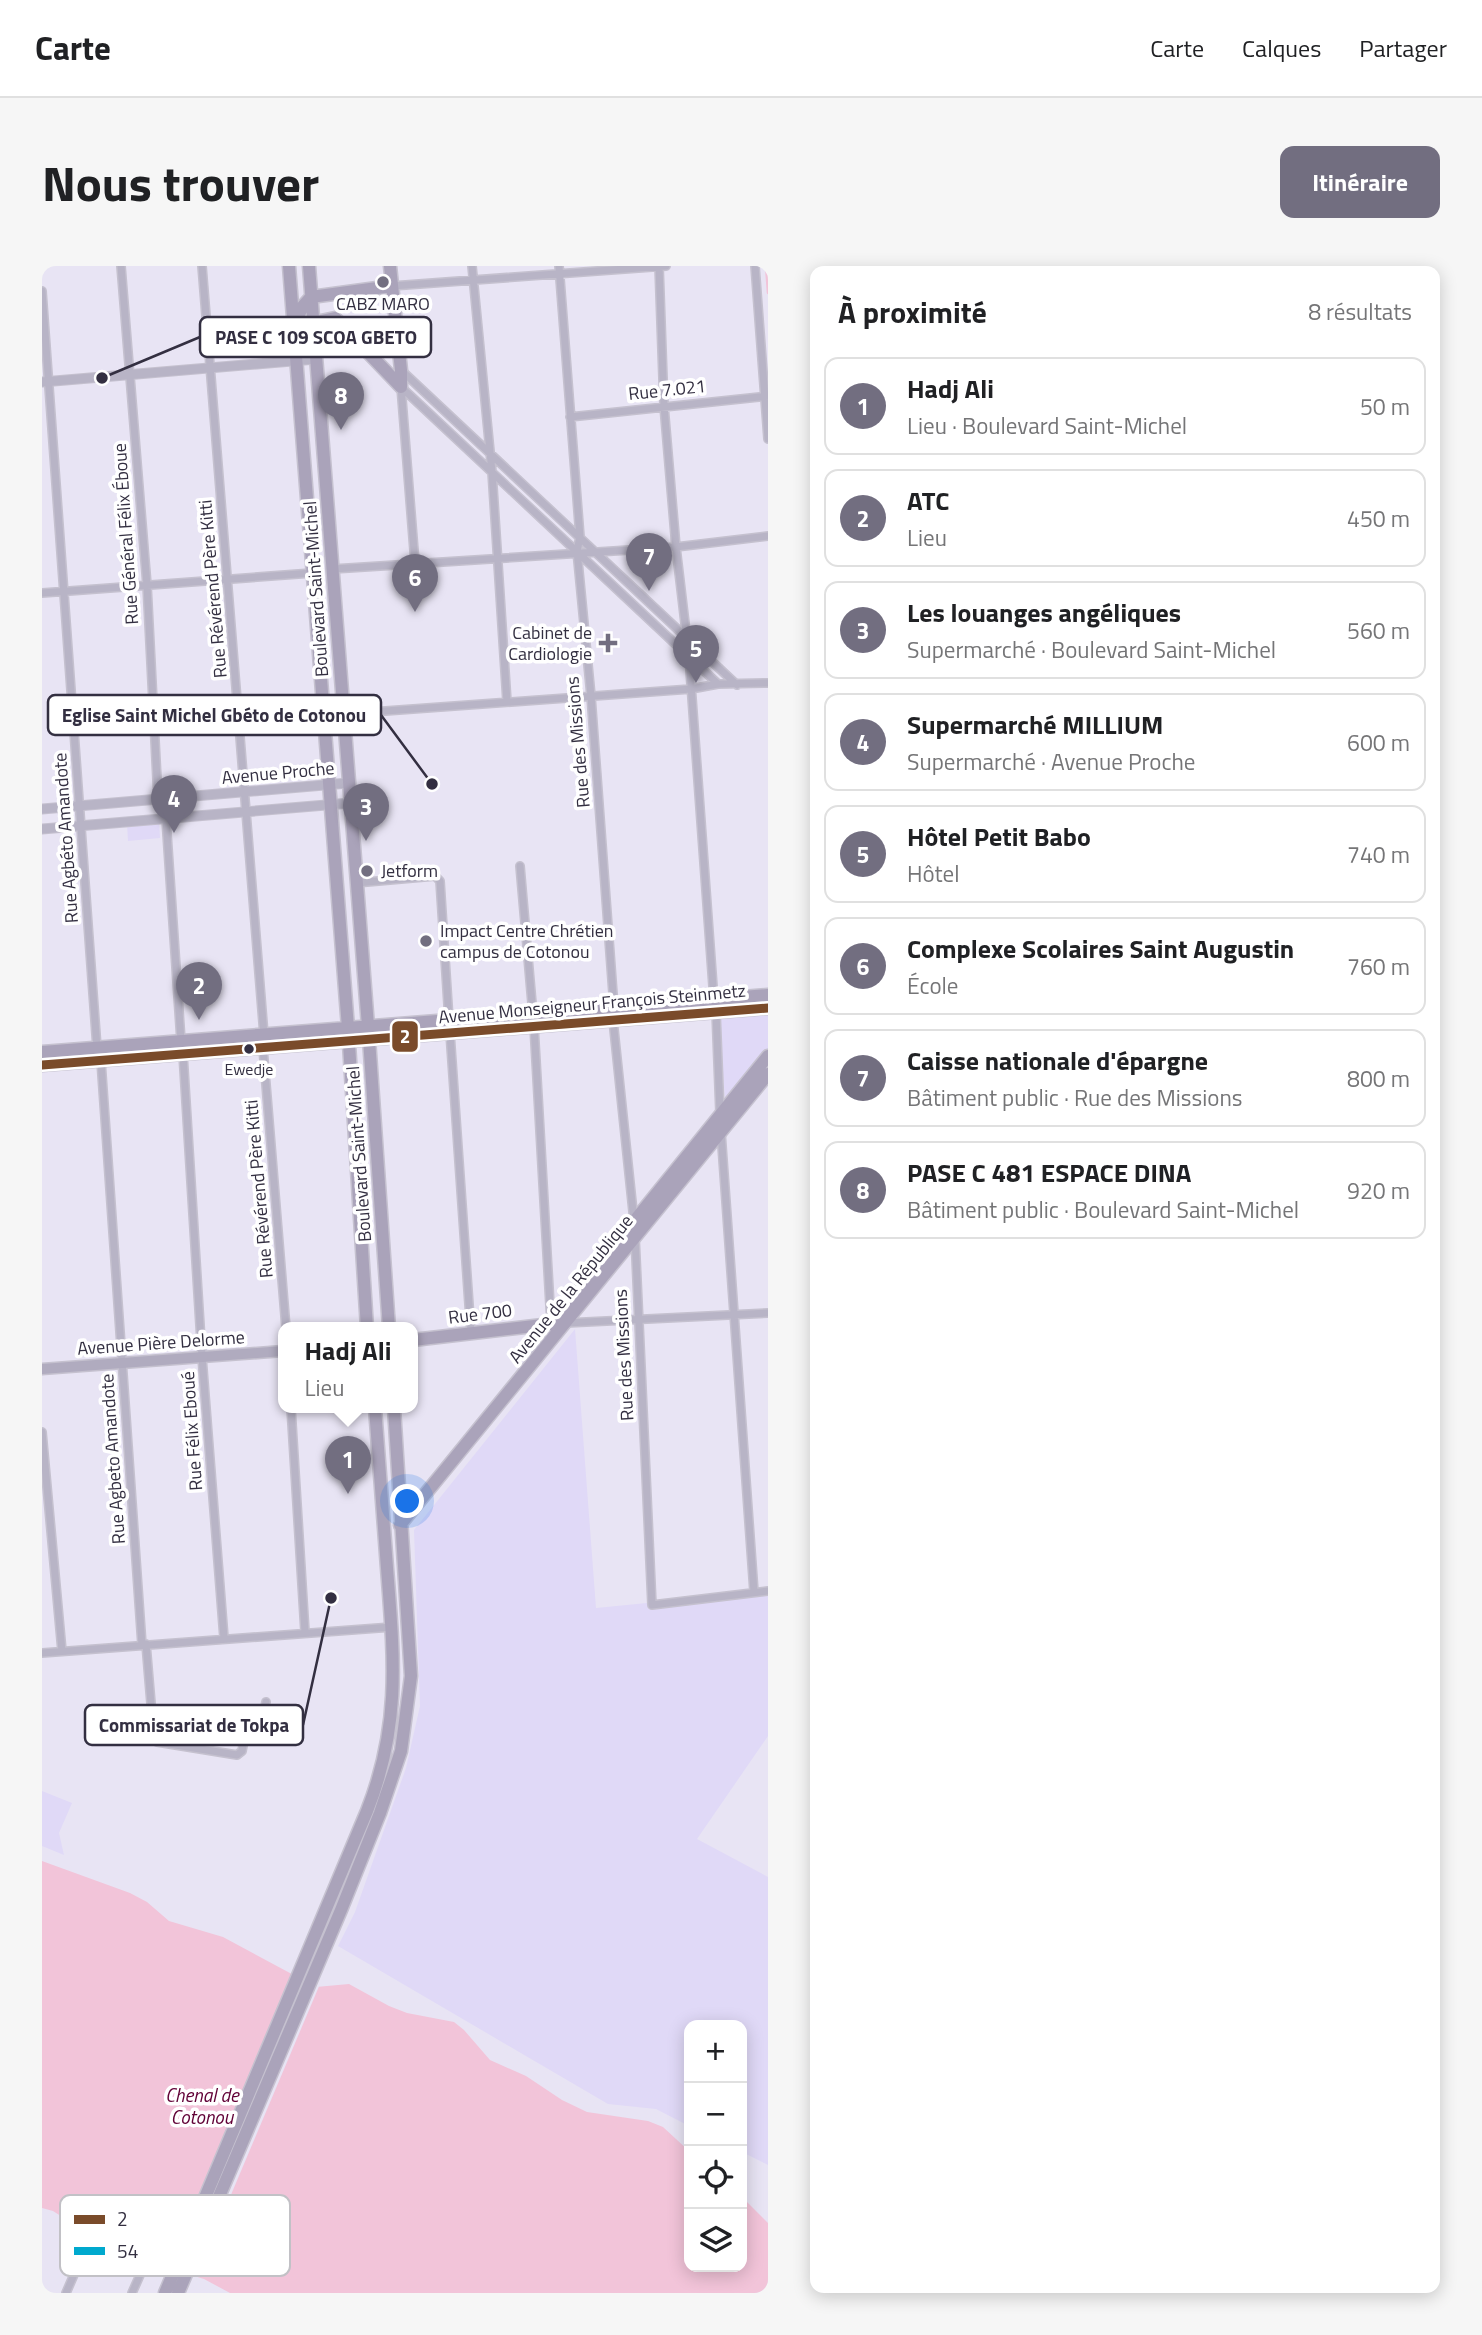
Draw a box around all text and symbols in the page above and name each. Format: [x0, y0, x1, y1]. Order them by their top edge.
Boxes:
text: Carte [35, 23, 111, 73]
text: Carte [1150, 30, 1204, 66]
text: Calques [1242, 30, 1321, 66]
text: Partager [1359, 30, 1447, 66]
text: Nous trouver [42, 145, 319, 220]
button: Itinéraire [1280, 146, 1440, 218]
marker: CABZ MARO [375, 274, 391, 290]
text: À proximité [838, 289, 987, 335]
place label: CABZ MARO [336, 290, 430, 317]
text: 8 résultats [1308, 294, 1412, 329]
callout: PASE C 109 SCOA GBETO [200, 317, 431, 357]
text: PASE C 109 SCOA GBETO [215, 322, 417, 351]
text: Hadj Ali [907, 369, 994, 408]
pin: 8 [318, 372, 364, 430]
street label: Rue 7.021 [627, 372, 707, 407]
text: 1 [857, 389, 869, 424]
text: 50 m [1360, 389, 1410, 424]
text: Lieu · Boulevard Saint-Michel [907, 408, 1187, 443]
street label: Rue Général Félix Éboue [106, 442, 145, 626]
text: ATC [907, 481, 949, 520]
street label: Rue Révérend Père Kitti [191, 499, 234, 679]
street label: Boulevard Saint-Michel [296, 500, 335, 678]
text: 2 [857, 501, 869, 536]
text: 450 m [1347, 501, 1410, 536]
text: Lieu [907, 520, 947, 555]
pin: 7 [626, 533, 672, 591]
pin: 6 [392, 554, 438, 612]
text: Les louanges angéliques [907, 593, 1181, 632]
text: 3 [857, 613, 869, 648]
text: 560 m [1347, 613, 1410, 648]
place label: Cabinet de Cardiologie [508, 619, 592, 667]
pin: 5 [673, 625, 719, 683]
text: Supermarché · Boulevard Saint-Michel [907, 632, 1276, 667]
marker: Cabinet de Cardiologie [598, 633, 618, 653]
street label: Rue des Missions [558, 675, 597, 809]
callout: Eglise Saint Michel Gbéto de Cotonou [48, 695, 381, 735]
text: Eglise Saint Michel Gbéto de Cotonou [62, 700, 366, 729]
text: Supermarché MILLIUM [907, 705, 1163, 744]
text: 4 [857, 725, 869, 760]
text: 600 m [1347, 725, 1410, 760]
text: Supermarché · Avenue Proche [907, 744, 1195, 779]
street label: Rue Agbéto Amandote [46, 752, 85, 924]
street label: Avenue Proche [220, 754, 335, 791]
pin: 4 [151, 775, 197, 833]
pin: 3 [343, 783, 389, 841]
text: Hôtel Petit Babo [907, 817, 1091, 856]
text: 5 [857, 837, 869, 872]
text: 740 m [1347, 837, 1410, 872]
text: Hôtel [907, 856, 959, 891]
place label: Jetform [381, 857, 438, 884]
marker: Jetform [359, 863, 375, 879]
place label: Impact Centre Chrétien campus de Cotonou [440, 917, 613, 965]
text: Complexe Scolaires Saint Augustin [907, 929, 1294, 968]
marker: Impact Centre Chrétien campus de Cotonou [418, 933, 434, 949]
text: 6 [857, 949, 869, 984]
text: 760 m [1347, 949, 1410, 984]
pin: 2 [176, 962, 222, 1020]
text: École [907, 968, 958, 1003]
street label: Avenue Monseigneur François Steinmetz [437, 977, 747, 1030]
line badge: 2 [391, 1020, 419, 1053]
text: 2 [400, 1021, 410, 1050]
text: Caisse nationale d'épargne [907, 1041, 1208, 1080]
marker: Ewedje [242, 1042, 256, 1056]
place label: Ewedje [225, 1057, 273, 1081]
text: 7 [857, 1061, 869, 1096]
text: 800 m [1347, 1061, 1410, 1096]
street label: Boulevard Saint-Michel [339, 1065, 378, 1243]
text: Bâtiment public · Rue des Missions [907, 1080, 1242, 1115]
street label: Rue Révérend Père Kitti [237, 1099, 280, 1279]
text: PASE C 481 ESPACE DINA [907, 1153, 1192, 1192]
text: 8 [857, 1173, 869, 1208]
text: 920 m [1347, 1173, 1410, 1208]
text: Bâtiment public · Boulevard Saint-Michel [907, 1192, 1299, 1227]
street label: Avenue de la République [502, 1208, 639, 1369]
street label: Rue des Missions [607, 1288, 640, 1422]
street label: Rue 700 [447, 1296, 513, 1331]
popup [278, 1322, 418, 1413]
street label: Avenue Pière Delorme [76, 1323, 246, 1362]
text: Hadj Ali [305, 1331, 392, 1370]
street label: Rue Félix Eboué [174, 1370, 209, 1492]
text: Lieu [305, 1370, 344, 1405]
street label: Rue Agbeto Amandote [93, 1373, 132, 1545]
pin: 1 [325, 1436, 371, 1494]
your location [390, 1484, 424, 1518]
callout: Commissariat de Tokpa [85, 1705, 303, 1745]
text: Commissariat de Tokpa [99, 1710, 289, 1739]
map controls [684, 2020, 747, 2272]
button: + [684, 2020, 747, 2083]
water label: Chenal de Cotonou [165, 2080, 240, 2131]
button: − [684, 2083, 747, 2146]
button: locate [684, 2146, 747, 2209]
legend [60, 2195, 290, 2276]
text: 2 [117, 2204, 128, 2233]
button: layers [684, 2209, 747, 2272]
text: 54 [117, 2236, 138, 2265]

